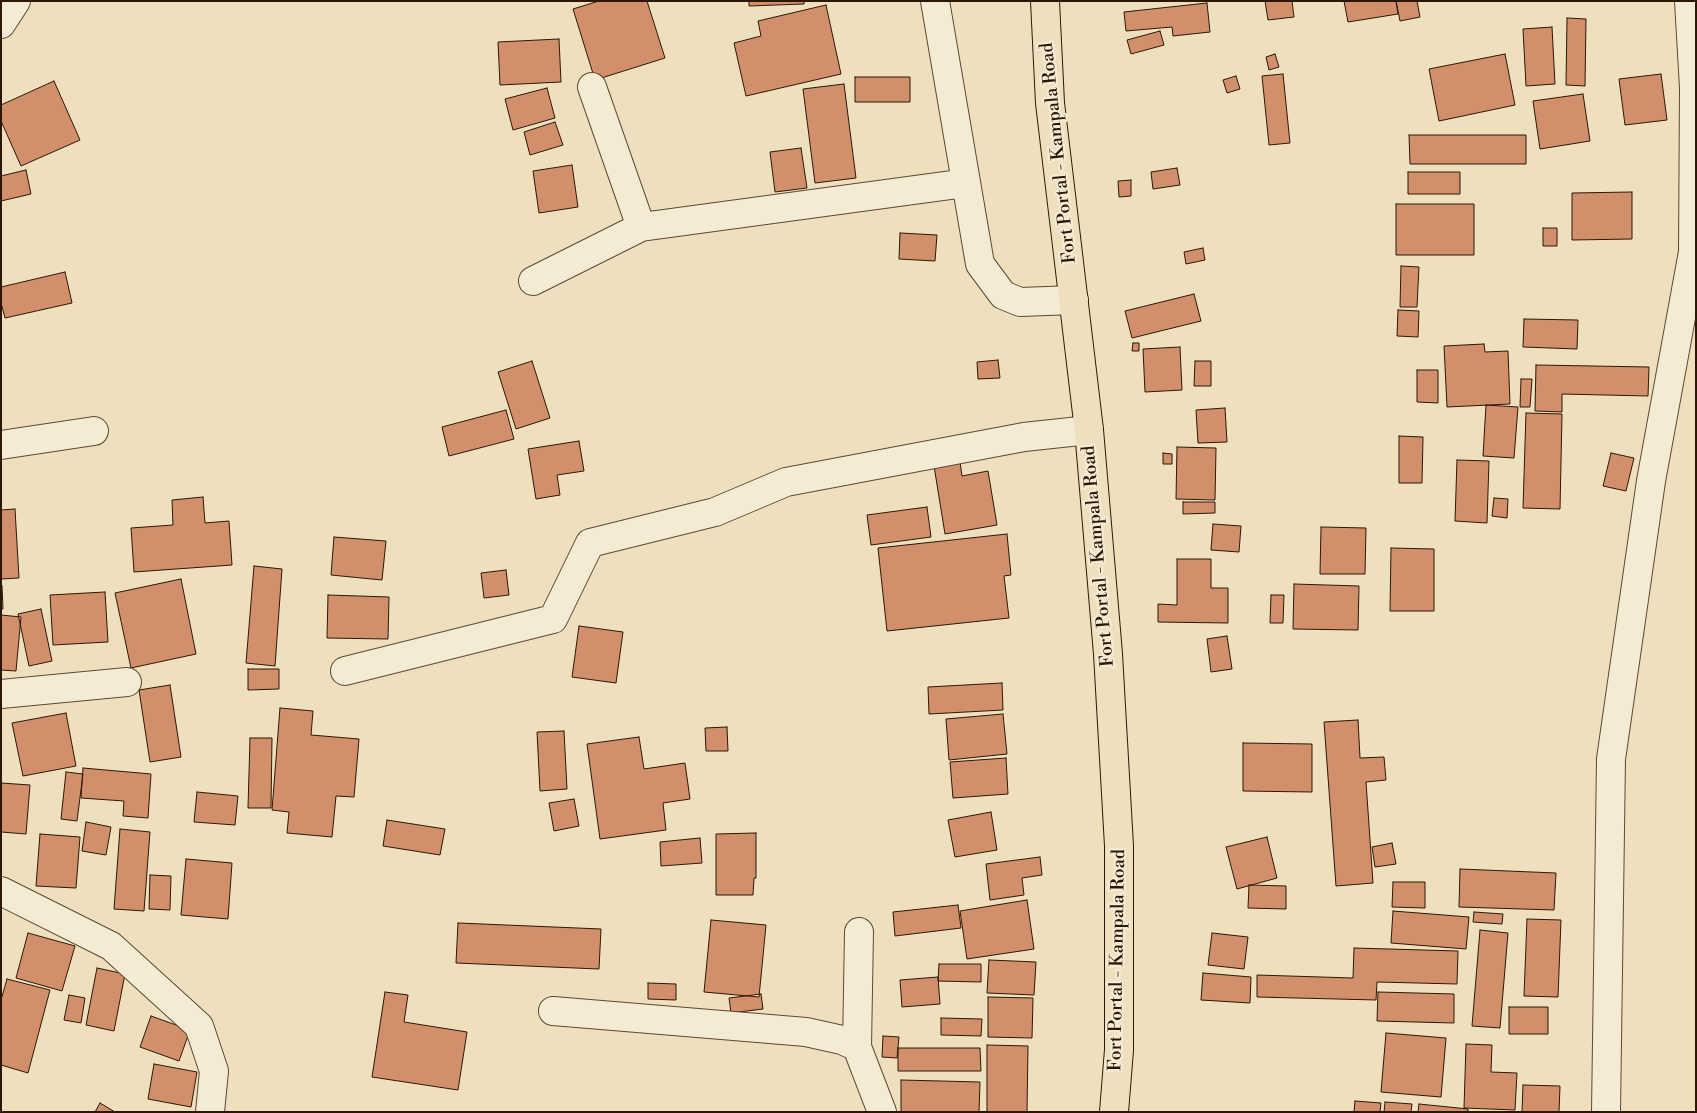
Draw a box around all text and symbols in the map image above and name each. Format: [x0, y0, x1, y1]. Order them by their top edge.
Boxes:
street label: Fort Portal - Kampala Road [1037, 41, 1081, 265]
street label: Fort Portal - Kampala Road [1079, 444, 1119, 668]
street label: Fort Portal - Kampala Road [1105, 849, 1131, 1071]

